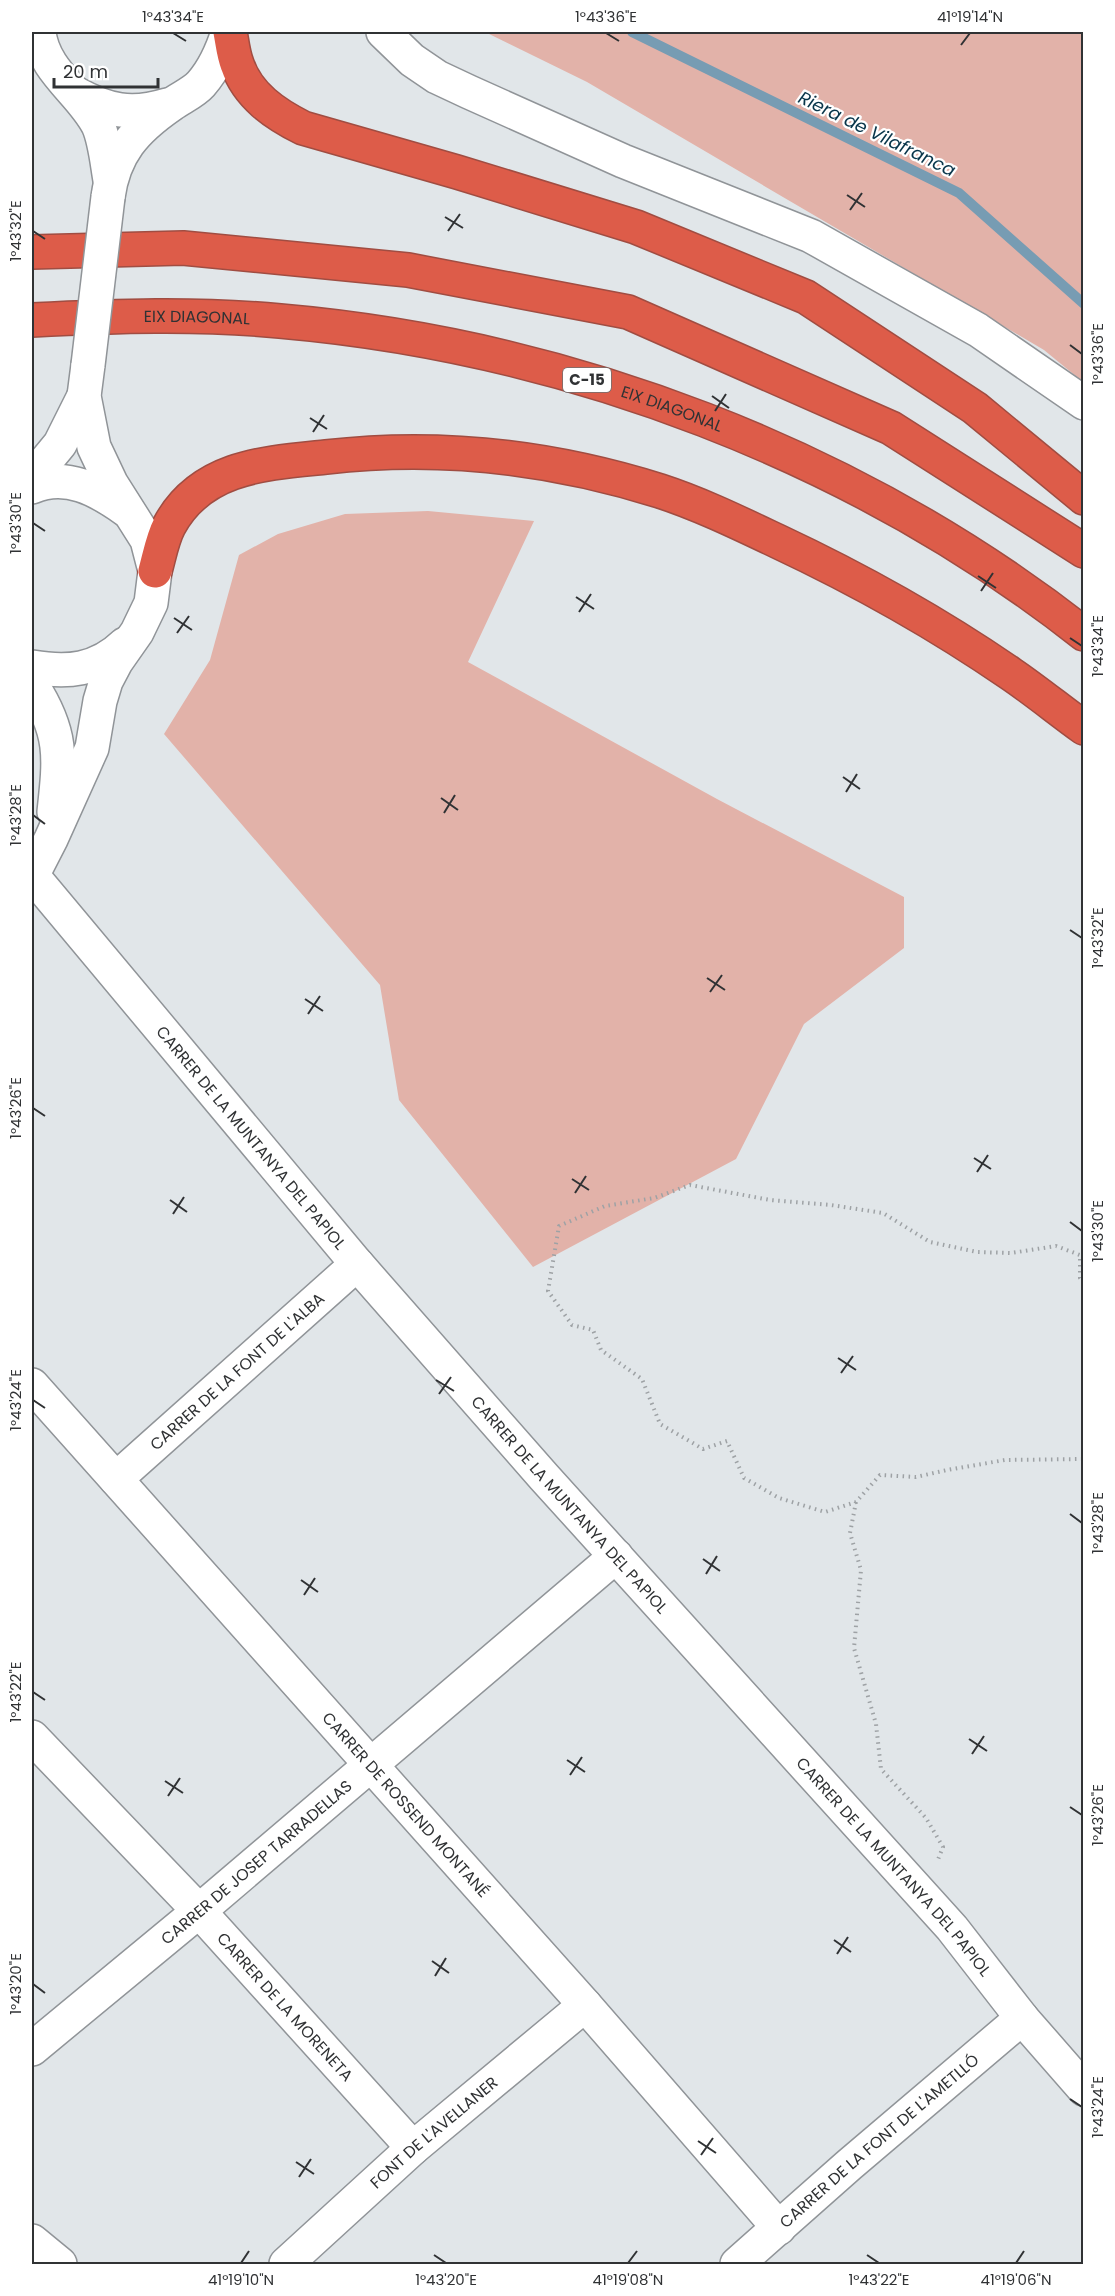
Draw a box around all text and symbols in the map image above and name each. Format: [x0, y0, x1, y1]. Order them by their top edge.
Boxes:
text: 1°43'34"E [142, 6, 204, 27]
text: 1°43'36"E [575, 6, 637, 27]
text: 41°19'14"N [937, 6, 1003, 27]
scale bar [54, 51, 158, 89]
text: 20 m [63, 59, 108, 84]
water label: Riera de Vilafranca [794, 85, 960, 183]
text: 1°43'32"E [5, 200, 26, 262]
street label: EIX DIAGONAL [144, 305, 251, 331]
text: 1°43'36"E [1087, 323, 1108, 385]
road number: C-15 [563, 368, 611, 392]
street label: EIX DIAGONAL [618, 380, 726, 438]
text: 1°43'30"E [5, 492, 26, 554]
text: 1°43'34"E [1087, 615, 1108, 677]
text: 1°43'28"E [5, 784, 26, 846]
text: 1°43'32"E [1087, 907, 1108, 969]
street label: CARRER DE LA MUNTANYA DEL PAPIOL [151, 1021, 351, 1255]
text: 1°43'26"E [5, 1077, 26, 1139]
text: 1°43'30"E [1087, 1200, 1108, 1262]
street label: CARRER DE LA FONT DE L'ALBA [145, 1287, 330, 1456]
text: 1°43'24"E [5, 1369, 26, 1431]
street label: CARRER DE LA MUNTANYA DEL PAPIOL [466, 1391, 673, 1619]
text: 1°43'28"E [1087, 1492, 1108, 1554]
text: 1°43'22"E [5, 1662, 26, 1722]
street label: CARRER DE ROSSEND MONTANÉ [317, 1707, 495, 1902]
street label: CARRER DE LA MUNTANYA DEL PAPIOL [791, 1752, 996, 1981]
street label: CARRER DE JOSEP TARRADELLAS [156, 1775, 357, 1950]
text: 1°43'26"E [1087, 1784, 1108, 1846]
street label: CARRER DE LA MORENETA [211, 1927, 359, 2087]
text: 1°43'20"E [5, 1953, 26, 2015]
street label: CARRER DE LA FONT DE L'AMETLLÓ [774, 2049, 984, 2233]
street label: FONT DE L'AVELLANER [365, 2071, 503, 2194]
text: 1°43'24"E [1087, 2076, 1108, 2138]
text: 41°19'10"N [208, 2269, 274, 2290]
text: 1°43'20"E [415, 2269, 477, 2290]
text: 41°19'08"N [593, 2269, 663, 2290]
text: 1°43'22"E [849, 2269, 909, 2290]
text: 41°19'06"N [981, 2269, 1051, 2290]

